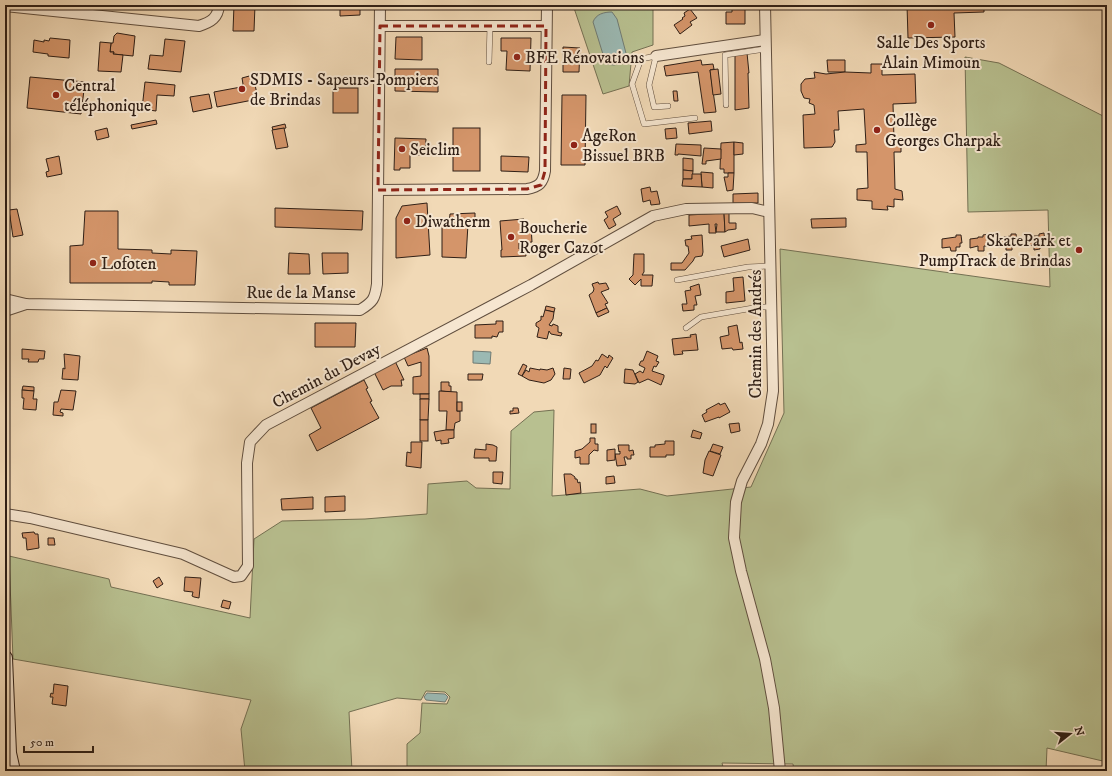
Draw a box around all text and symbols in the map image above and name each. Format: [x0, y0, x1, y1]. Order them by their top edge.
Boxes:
marker: Salle Des Sports Alain Mimoun [926, 20, 936, 30]
place label: Salle Des Sports Alain Mimoun [876, 32, 986, 74]
place label: BFE Rénovations [525, 47, 645, 69]
marker: BFE Rénovations [512, 52, 522, 62]
place label: SDMIS - Sapeurs-Pompiers de Brindas [250, 69, 439, 111]
place label: Central téléphonique [64, 75, 151, 117]
marker: SDMIS - Sapeurs-Pompiers de Brindas [237, 84, 247, 94]
marker: Central téléphonique [51, 90, 61, 100]
place label: Collège Georges Charpak [885, 110, 1002, 152]
place label: AgeRon Bissuel BRB [582, 125, 665, 167]
marker: Collège Georges Charpak [872, 125, 882, 135]
place label: Seiclim [410, 139, 460, 161]
marker: AgeRon Bissuel BRB [569, 140, 579, 150]
marker: Seiclim [397, 144, 407, 154]
place label: Diwatherm [415, 211, 491, 233]
marker: Diwatherm [402, 216, 412, 226]
place label: Boucherie Roger Cazot [519, 217, 604, 259]
place label: SkatePark et PumpTrack de Brindas [919, 230, 1072, 272]
marker: Boucherie Roger Cazot [506, 232, 516, 242]
marker: SkatePark et PumpTrack de Brindas [1074, 245, 1084, 255]
place label: Lofoten [101, 253, 157, 275]
marker: Lofoten [88, 258, 98, 268]
street label: Chemin des Andrés [745, 269, 767, 398]
street label: Rue de la Manse [246, 282, 356, 304]
street label: Chemin du Devay [268, 338, 385, 414]
north arrow [1050, 714, 1090, 754]
text: N [1071, 725, 1087, 738]
scale bar [24, 728, 93, 754]
text: 50 m [30, 735, 54, 750]

